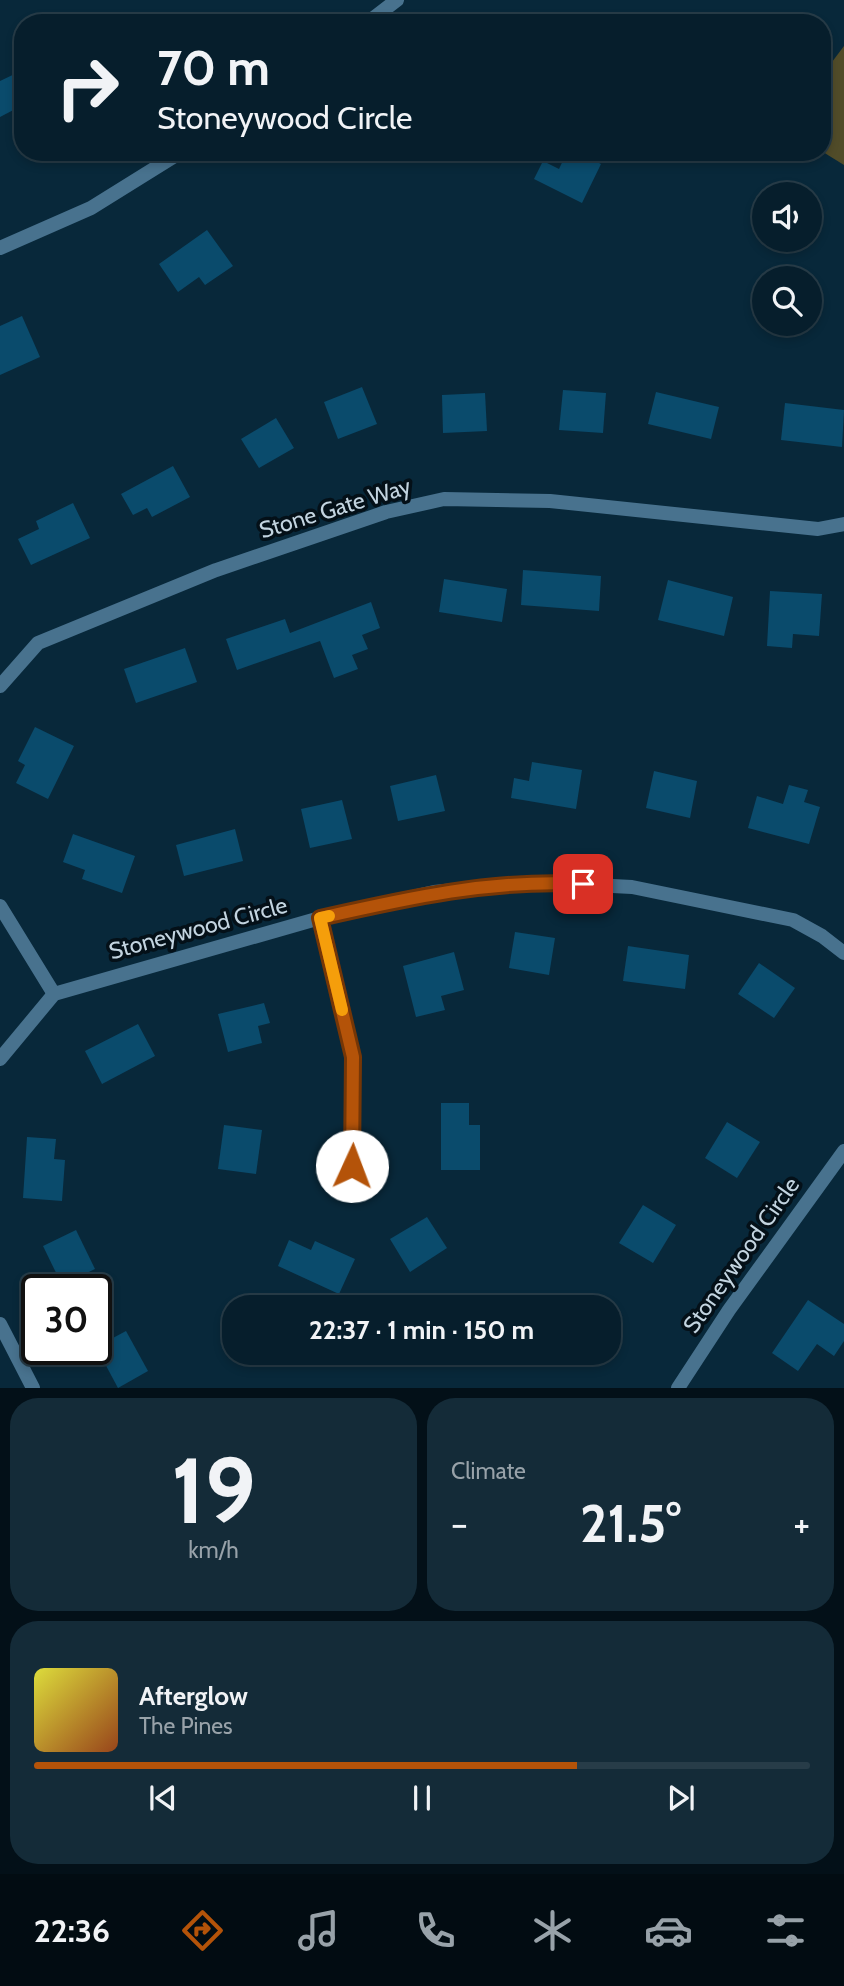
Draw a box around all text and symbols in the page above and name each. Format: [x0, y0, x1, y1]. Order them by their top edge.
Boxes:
text: 70 m [157, 38, 270, 97]
icon: right [42, 42, 133, 133]
text: Stoneywood Circle [157, 98, 412, 137]
map controls [752, 182, 822, 336]
button: sound [752, 182, 822, 252]
button: search [752, 266, 822, 336]
street label: Stone Gate Way [256, 472, 415, 544]
pin [553, 854, 613, 914]
icon: arrive [564, 865, 602, 903]
street label: Stoneywood Circle [106, 891, 290, 965]
position arrow [315, 1129, 389, 1203]
street label: Stoneywood Circle [677, 1172, 805, 1338]
speed limit sign: 30 [21, 1274, 112, 1365]
text: 22:37 · 1 min · 150 m [309, 1314, 534, 1346]
text: 19 [171, 1435, 256, 1546]
text: Climate [451, 1457, 526, 1485]
text: 21.5° [580, 1492, 681, 1555]
text: − [451, 1500, 468, 1547]
text: + [793, 1500, 810, 1547]
text: km/h [188, 1536, 239, 1564]
text: Afterglow [139, 1680, 248, 1712]
text: The Pines [139, 1712, 233, 1740]
icon: previous [144, 1779, 182, 1817]
icon: pause [403, 1779, 441, 1817]
icon: next [662, 1779, 700, 1817]
icon: directions [178, 1906, 227, 1955]
icon: music [294, 1906, 343, 1955]
icon: phone [411, 1906, 460, 1955]
icon: climate [528, 1906, 577, 1955]
icon: car [644, 1906, 693, 1955]
icon: filters [761, 1906, 810, 1955]
text: 22:36 [34, 1911, 110, 1950]

